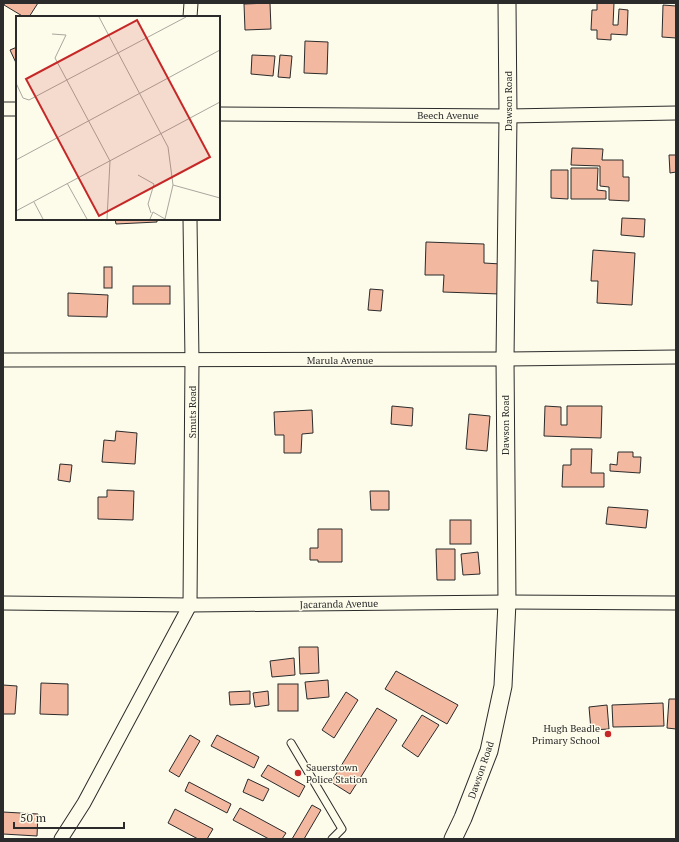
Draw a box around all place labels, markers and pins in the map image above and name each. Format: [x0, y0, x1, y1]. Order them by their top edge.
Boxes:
place label: Hugh Beadle Primary School [532, 722, 600, 747]
marker: Hugh Beadle Primary School [603, 729, 613, 739]
place label: Sauerstown Police Station [306, 761, 368, 786]
marker: Sauerstown Police Station [293, 768, 303, 778]

